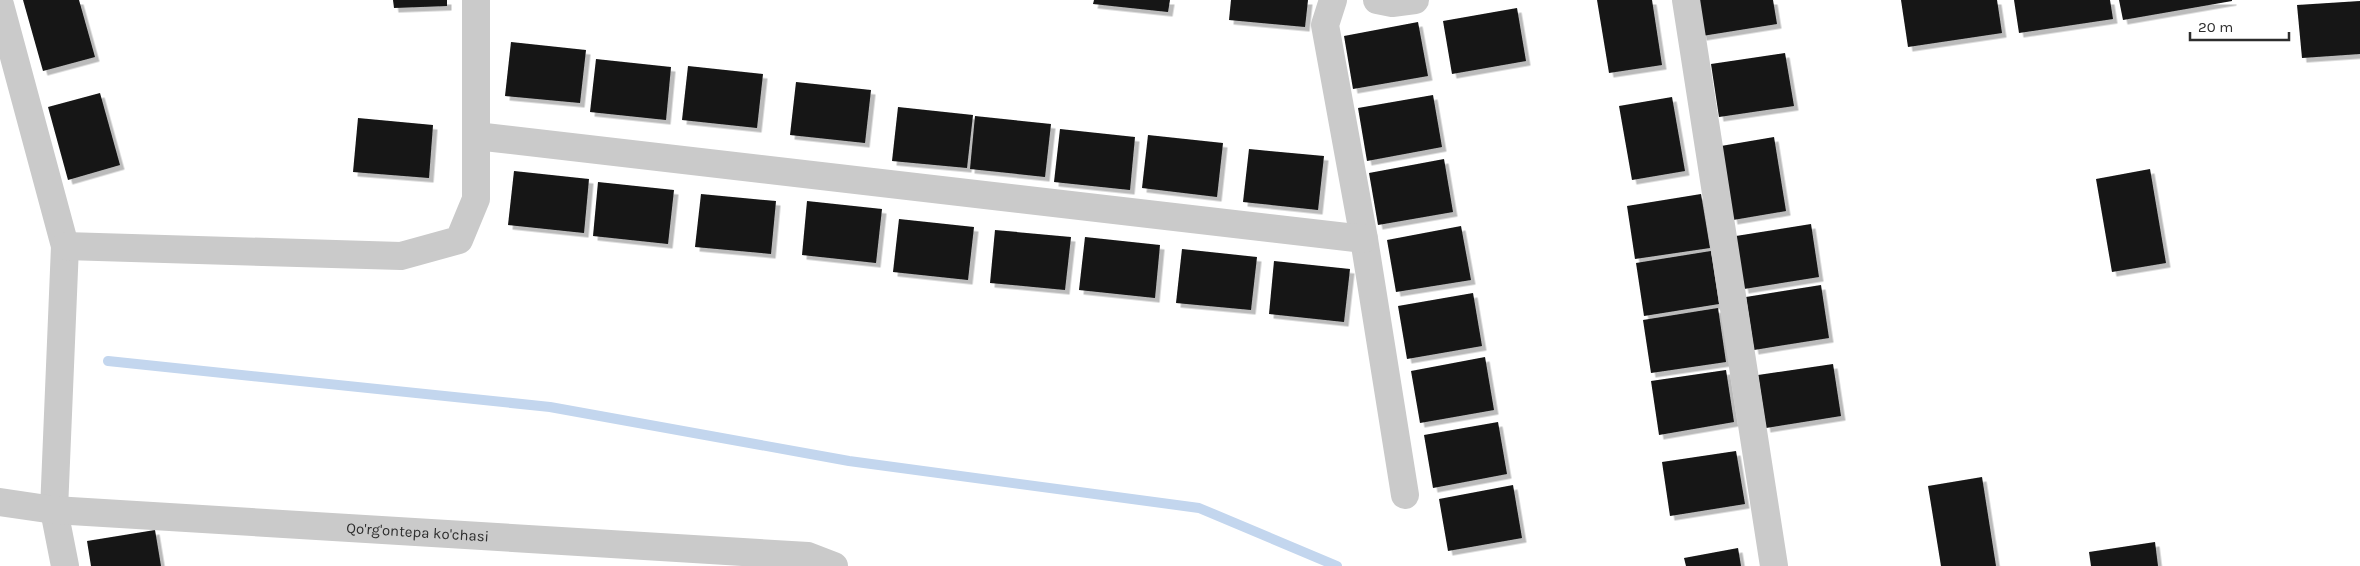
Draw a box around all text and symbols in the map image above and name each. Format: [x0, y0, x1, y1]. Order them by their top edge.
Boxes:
scale bar [2190, 10, 2289, 42]
text: 20 m [2198, 18, 2233, 36]
street label: Qo'rg'ontepa ko'chasi [346, 519, 490, 546]

